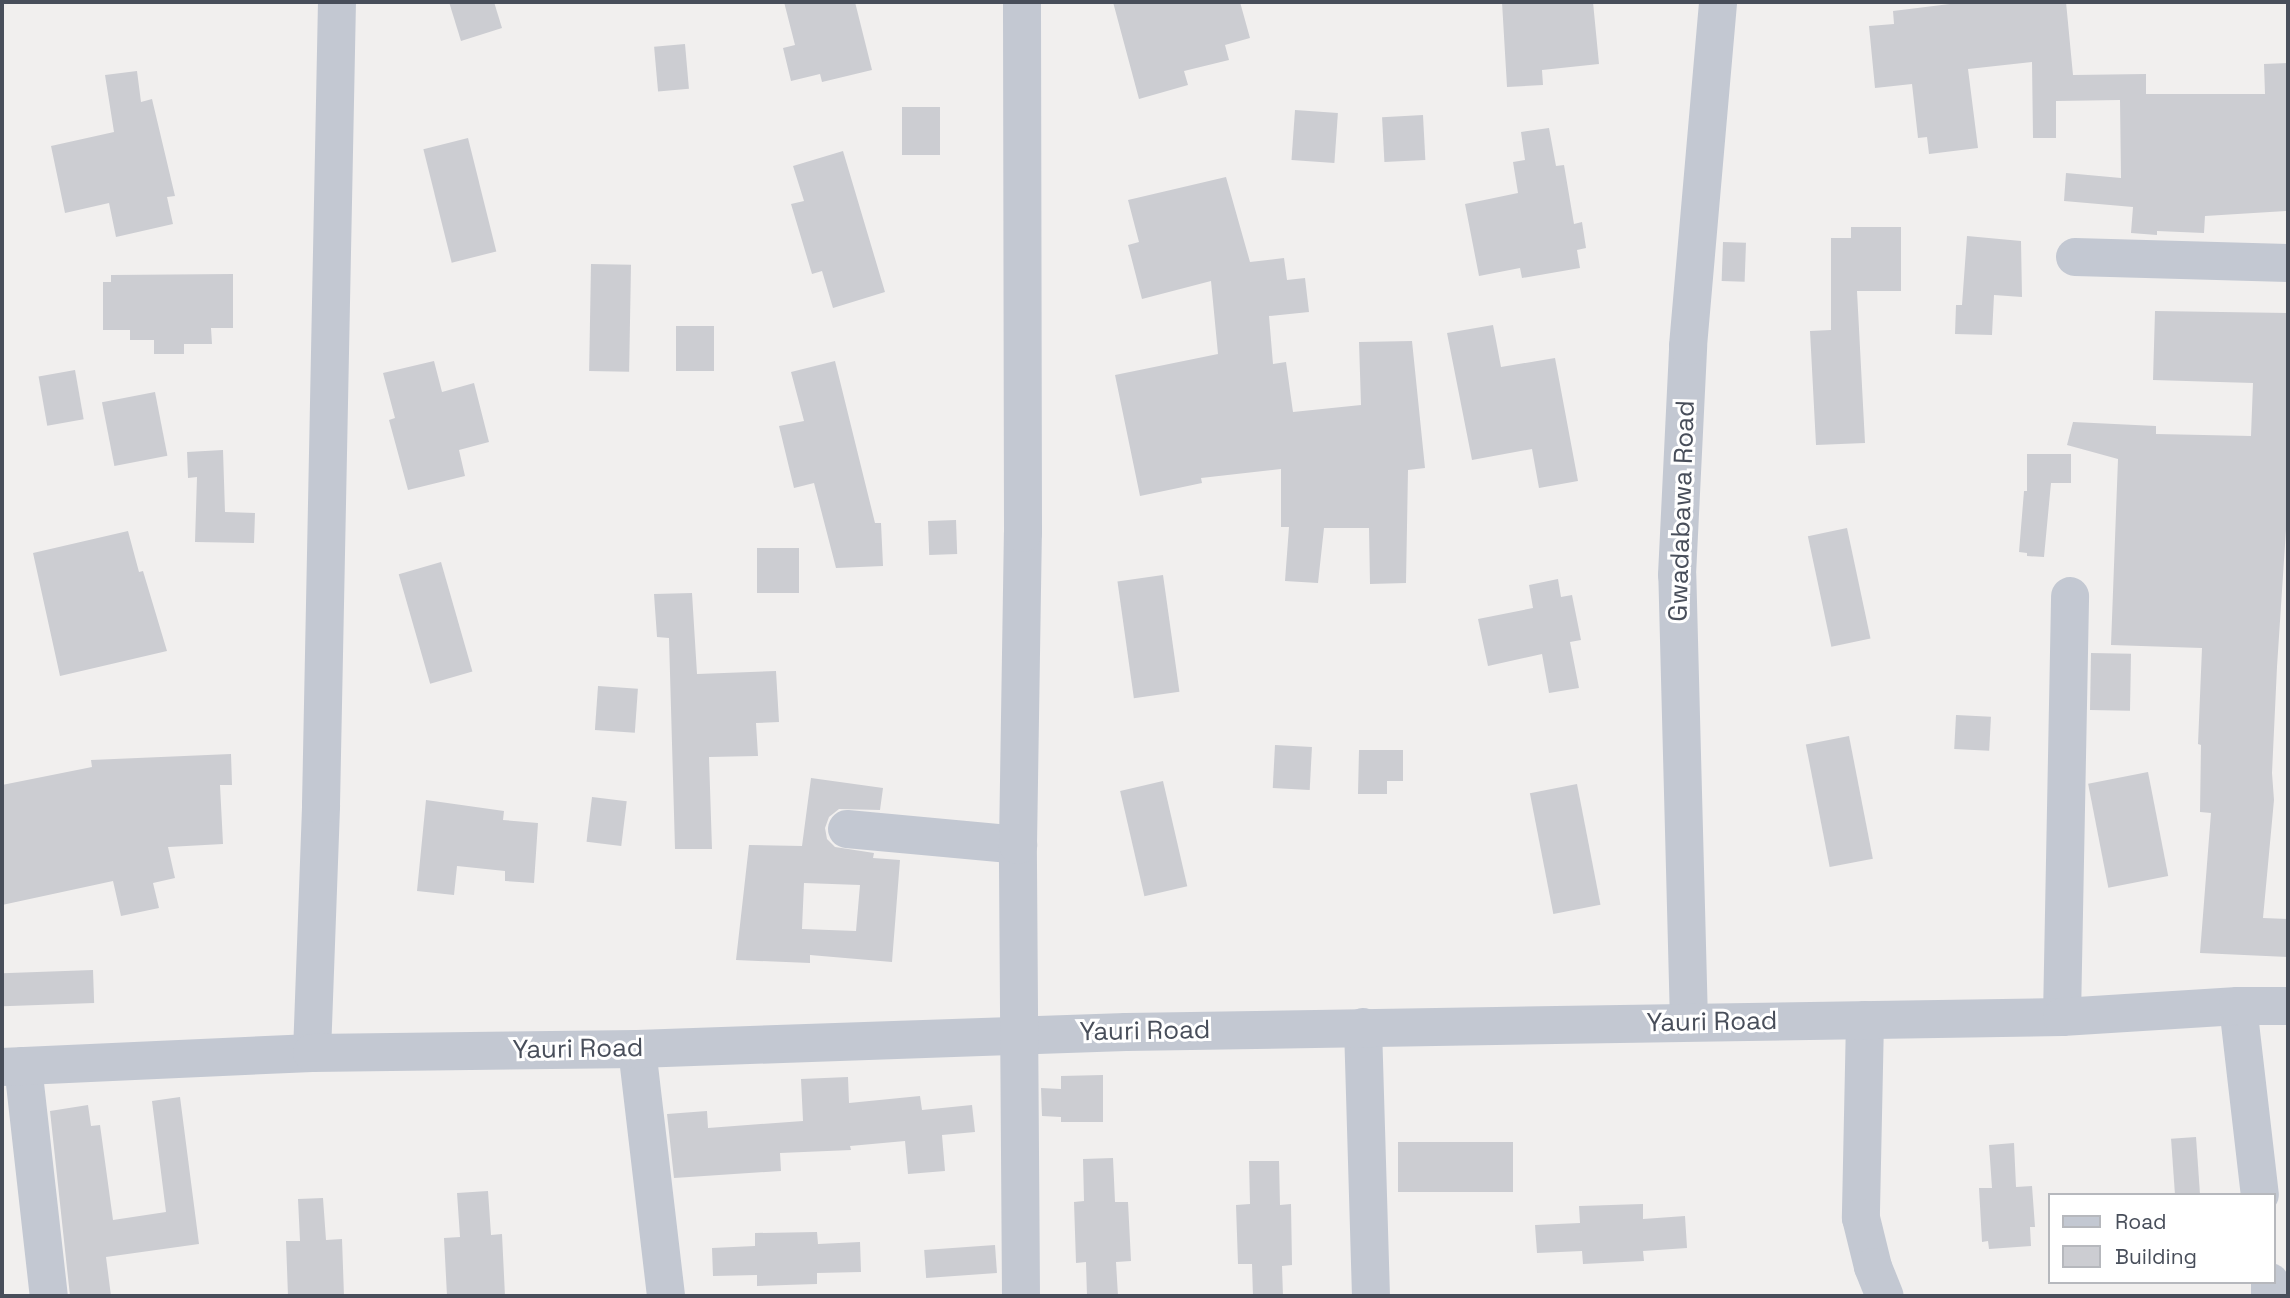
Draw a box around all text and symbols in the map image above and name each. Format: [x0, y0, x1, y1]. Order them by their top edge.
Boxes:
street label: Gwadabawa Road [1663, 400, 1701, 622]
street label: Yauri Road [1646, 1005, 1778, 1039]
street label: Yauri Road [1079, 1014, 1211, 1048]
street label: Yauri Road [512, 1032, 644, 1066]
legend [2048, 1193, 2276, 1284]
text: Road [2115, 1208, 2167, 1235]
text: Building [2115, 1243, 2197, 1270]

